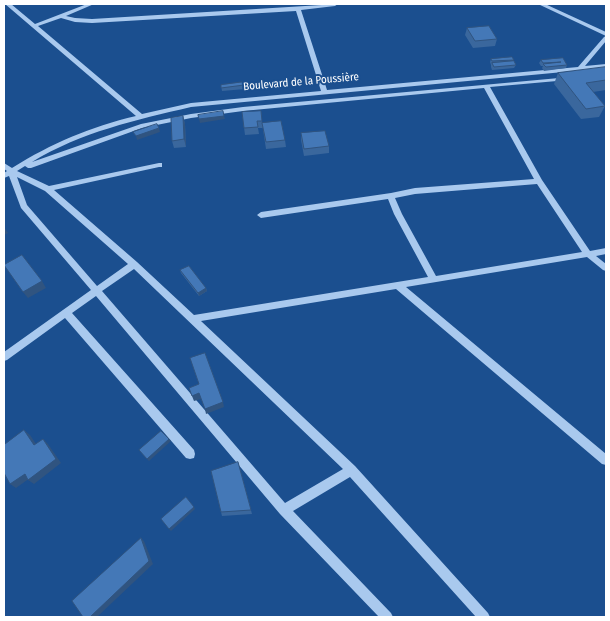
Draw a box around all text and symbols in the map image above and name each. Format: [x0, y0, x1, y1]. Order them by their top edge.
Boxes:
street label: Boulevard de la Poussière [243, 70, 359, 94]

